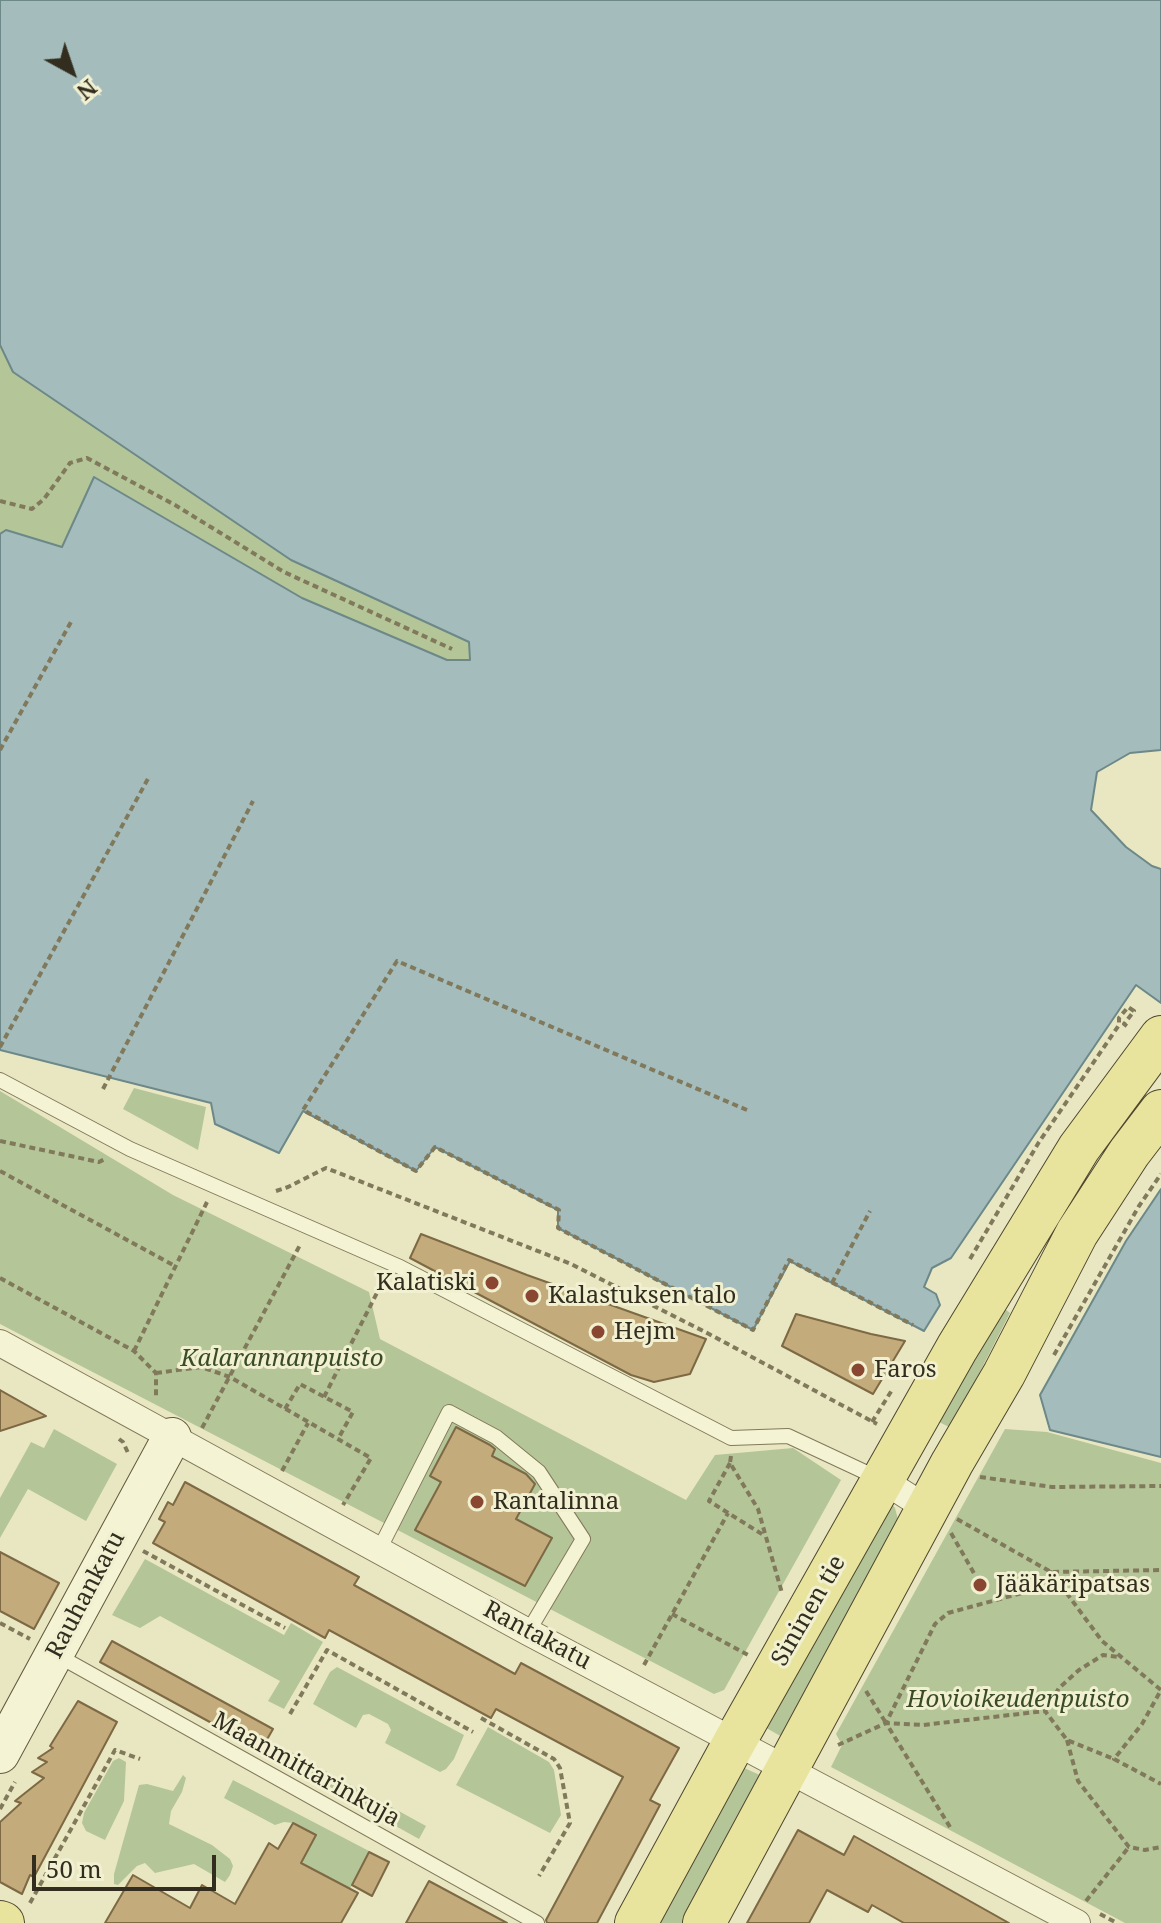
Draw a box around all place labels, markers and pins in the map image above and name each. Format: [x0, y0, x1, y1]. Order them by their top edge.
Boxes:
place label: Kalatiski [376, 1269, 476, 1297]
marker: Kalatiski [483, 1274, 501, 1292]
place label: Kalastuksen talo [548, 1282, 736, 1310]
marker: Kalastuksen talo [523, 1287, 541, 1305]
place label: Hejm [614, 1318, 676, 1346]
marker: Hejm [589, 1323, 607, 1341]
place label: Faros [874, 1356, 937, 1384]
marker: Faros [849, 1361, 867, 1379]
place label: Rantalinna [493, 1488, 619, 1516]
marker: Rantalinna [468, 1493, 486, 1511]
place label: Jääkäripatsas [996, 1571, 1150, 1599]
marker: Jääkäripatsas [971, 1576, 989, 1594]

